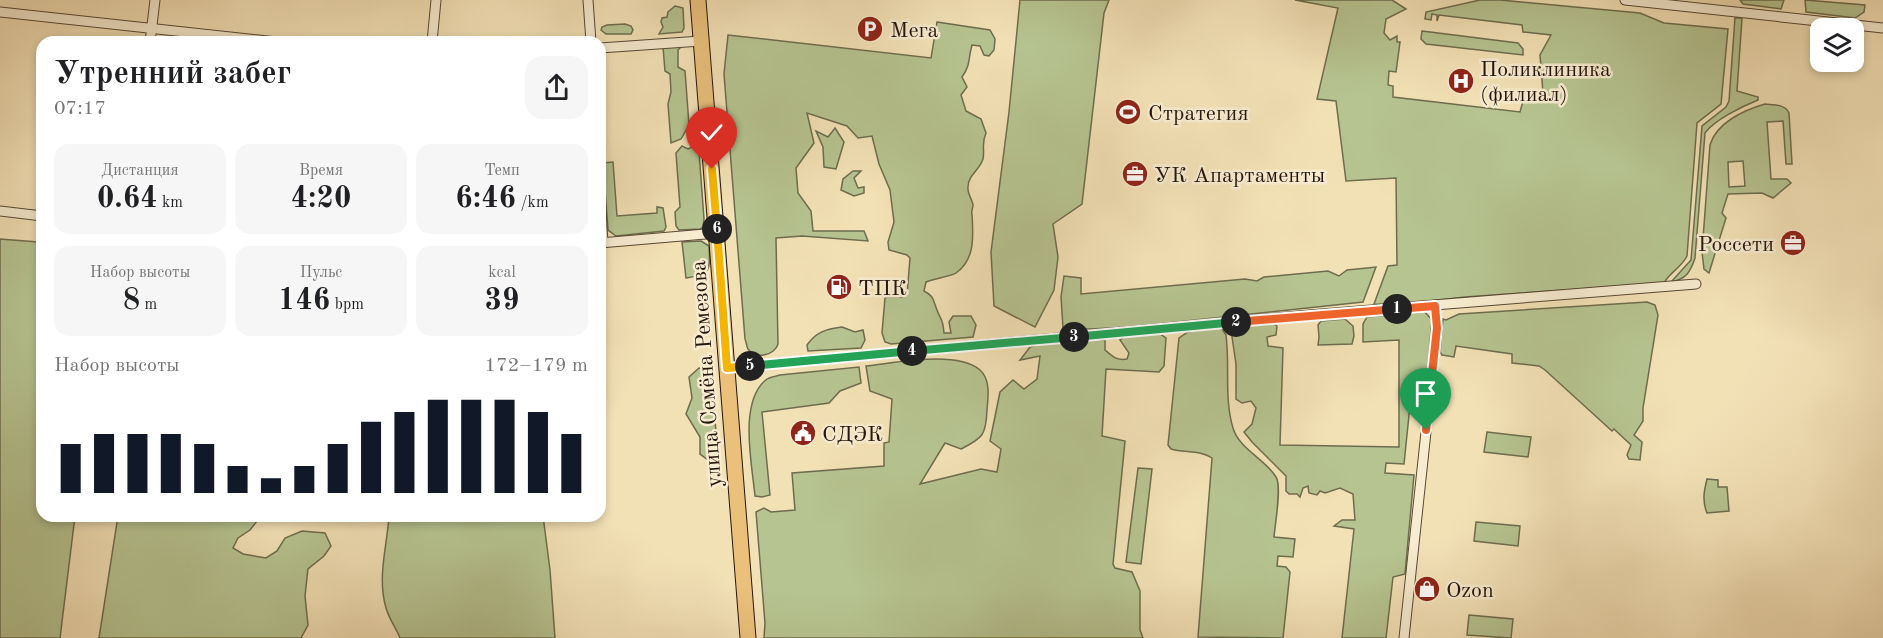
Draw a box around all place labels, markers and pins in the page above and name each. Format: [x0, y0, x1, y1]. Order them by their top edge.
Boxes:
parking icon: Мега [855, 14, 885, 44]
place label: Мега [890, 20, 938, 42]
place label: Поликлиника (филиал) [1480, 59, 1611, 106]
hospital icon: Поликлиника (филиал) [1446, 66, 1476, 96]
sports icon: Стратегия [1113, 97, 1143, 127]
place label: Стратегия [1148, 103, 1249, 125]
pin [686, 107, 737, 169]
office icon: УК Апартаменты [1120, 159, 1150, 189]
place label: УК Апартаменты [1154, 165, 1325, 187]
pin: 6 [702, 214, 732, 244]
office icon: Россети [1778, 228, 1808, 258]
place label: Россети [1698, 234, 1774, 256]
fuel station icon: ТПК [824, 272, 854, 302]
place label: ТПК [858, 278, 907, 300]
pin: 1 [1382, 294, 1412, 324]
pin: 2 [1221, 307, 1251, 337]
pin: 3 [1059, 322, 1089, 352]
pin: 4 [897, 336, 927, 366]
pin: 5 [735, 351, 765, 381]
pin [1400, 368, 1451, 430]
public building icon: СДЭК [788, 418, 818, 448]
place label: СДЭК [822, 424, 883, 446]
shop icon: Ozon [1412, 574, 1442, 604]
place label: Ozon [1446, 580, 1494, 602]

